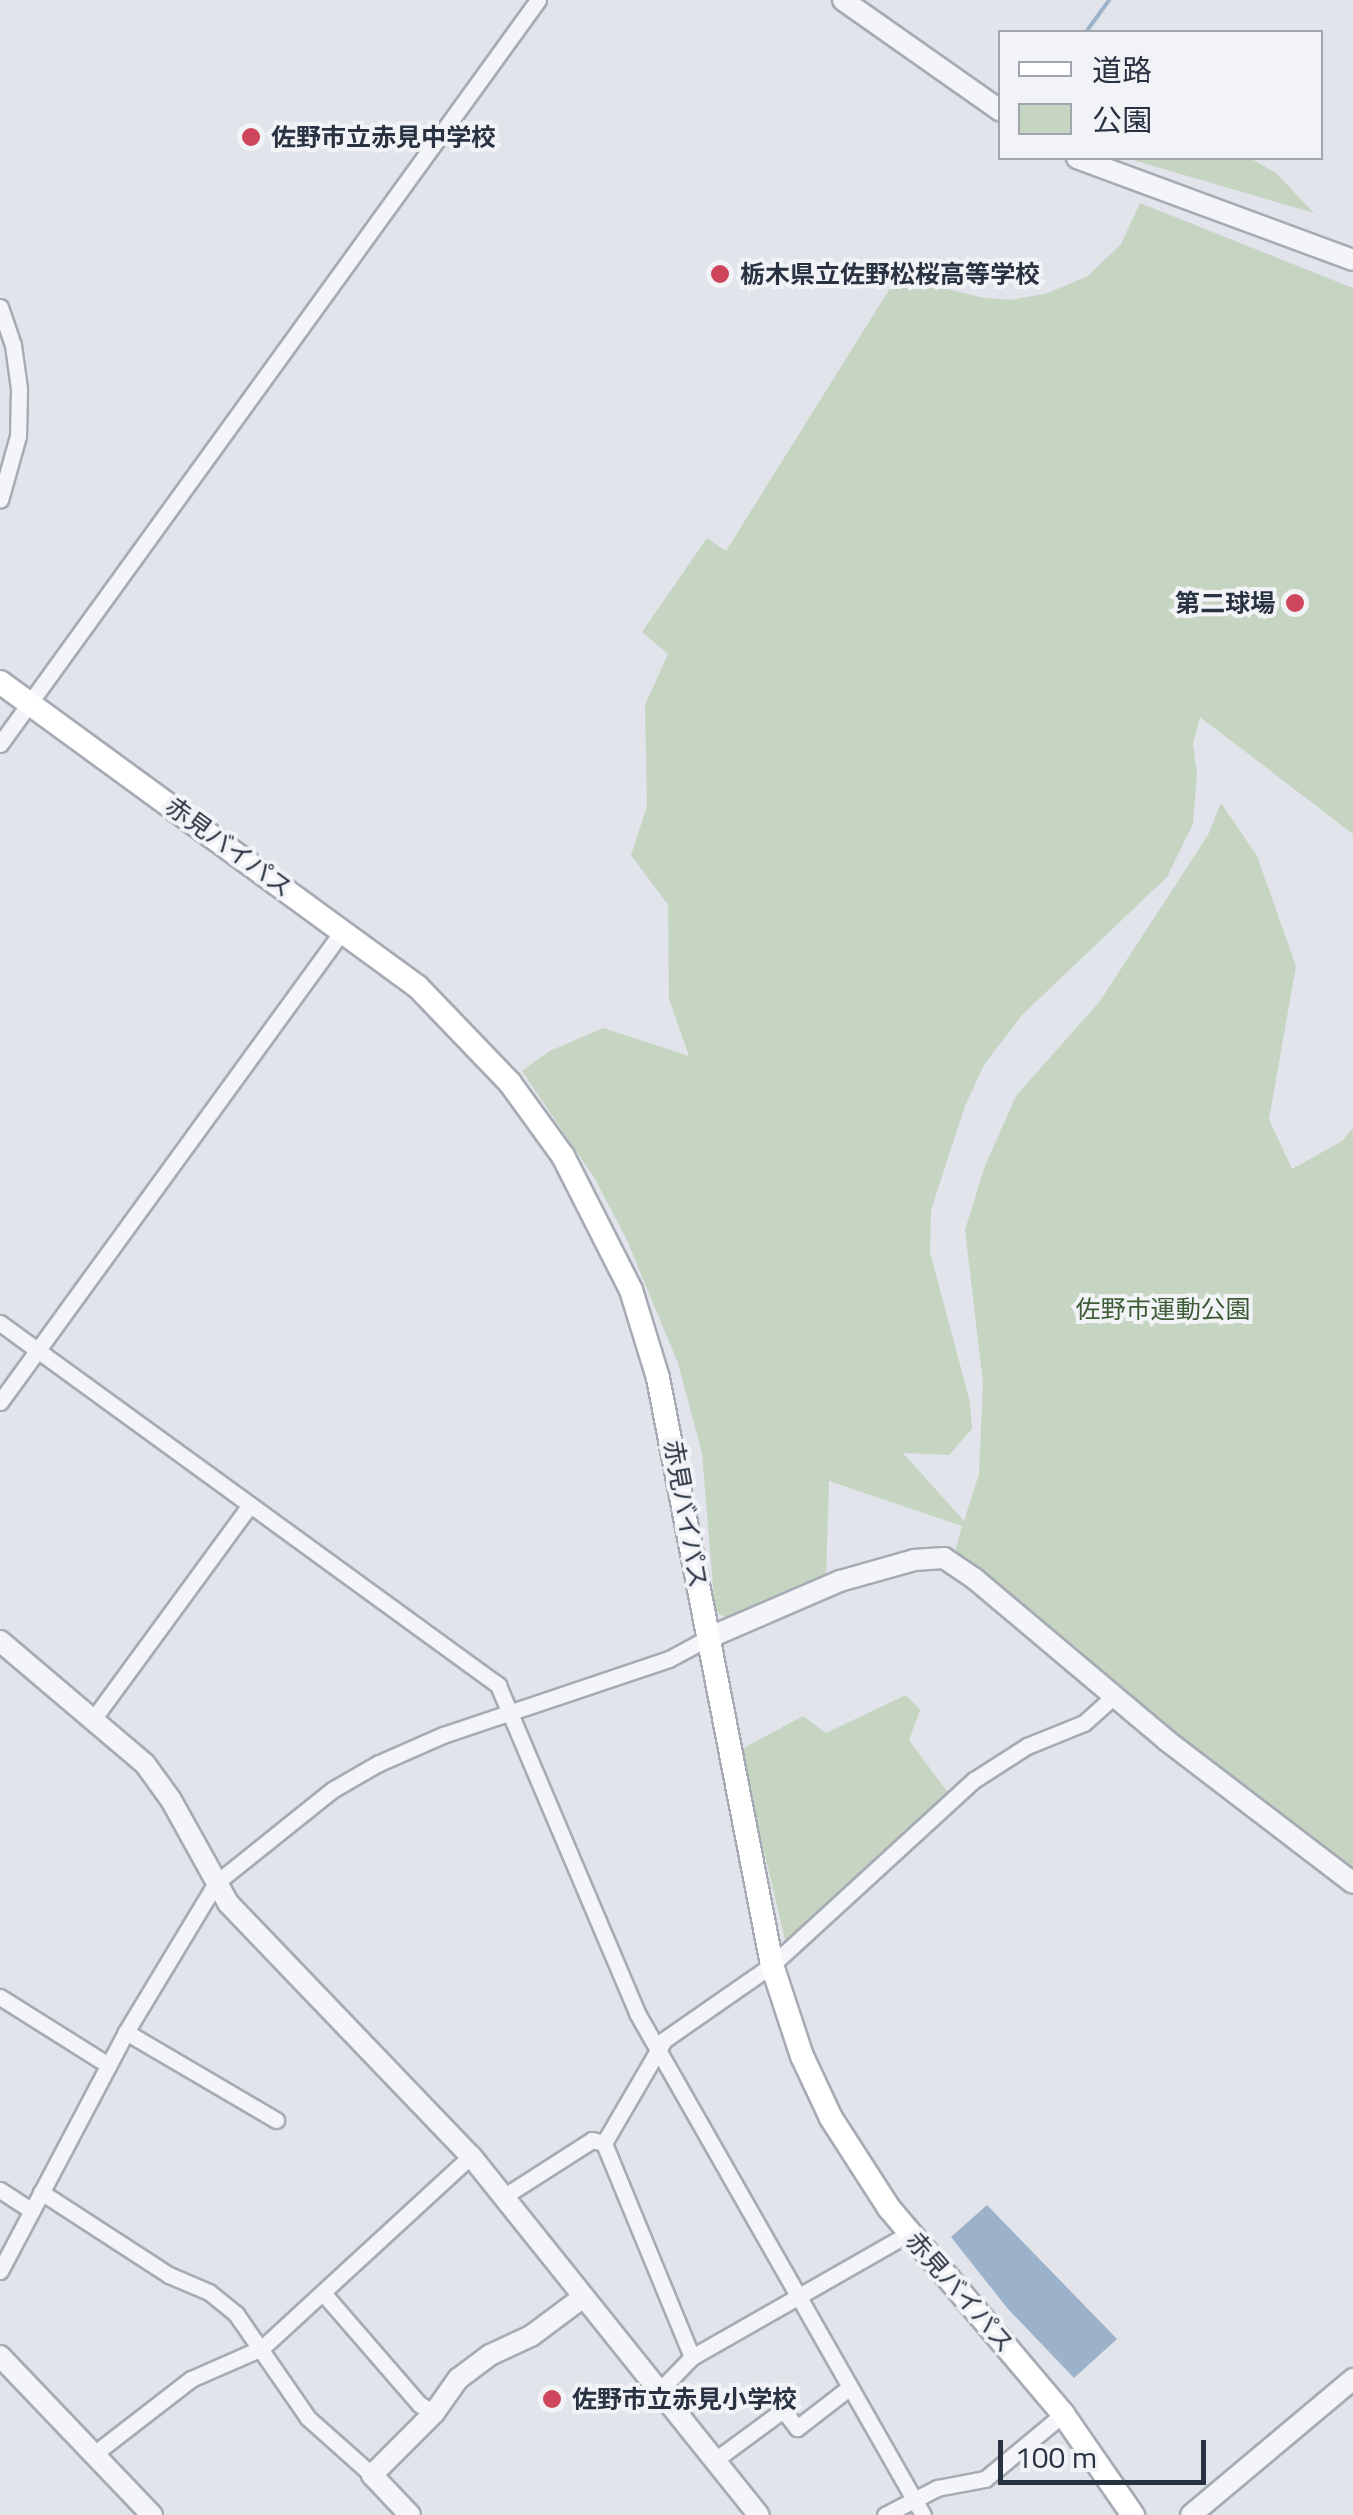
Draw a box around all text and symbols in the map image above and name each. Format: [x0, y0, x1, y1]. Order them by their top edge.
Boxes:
legend [998, 30, 1323, 160]
text: 道路 [1092, 47, 1152, 93]
text: 公園 [1092, 97, 1152, 143]
place label: 佐野市立赤見中学校 [271, 122, 496, 152]
marker: 佐野市立赤見中学校 [240, 126, 262, 148]
place label: 栃木県立佐野松桜高等学校 [740, 259, 1040, 289]
marker: 栃木県立佐野松桜高等学校 [709, 263, 731, 285]
place label: 第二球場 [1175, 588, 1275, 618]
marker: 第二球場 [1284, 592, 1306, 614]
street label: 赤見バイパス [160, 791, 298, 903]
park label: 佐野市運動公園 [1076, 1294, 1250, 1324]
street label: 赤見バイパス [658, 1438, 714, 1590]
street label: 赤見バイパス [899, 2226, 1021, 2358]
place label: 佐野市立赤見小学校 [572, 2384, 797, 2414]
marker: 佐野市立赤見小学校 [541, 2388, 563, 2410]
scale bar [1003, 2420, 1210, 2482]
text: 100 m [1015, 2434, 1097, 2480]

